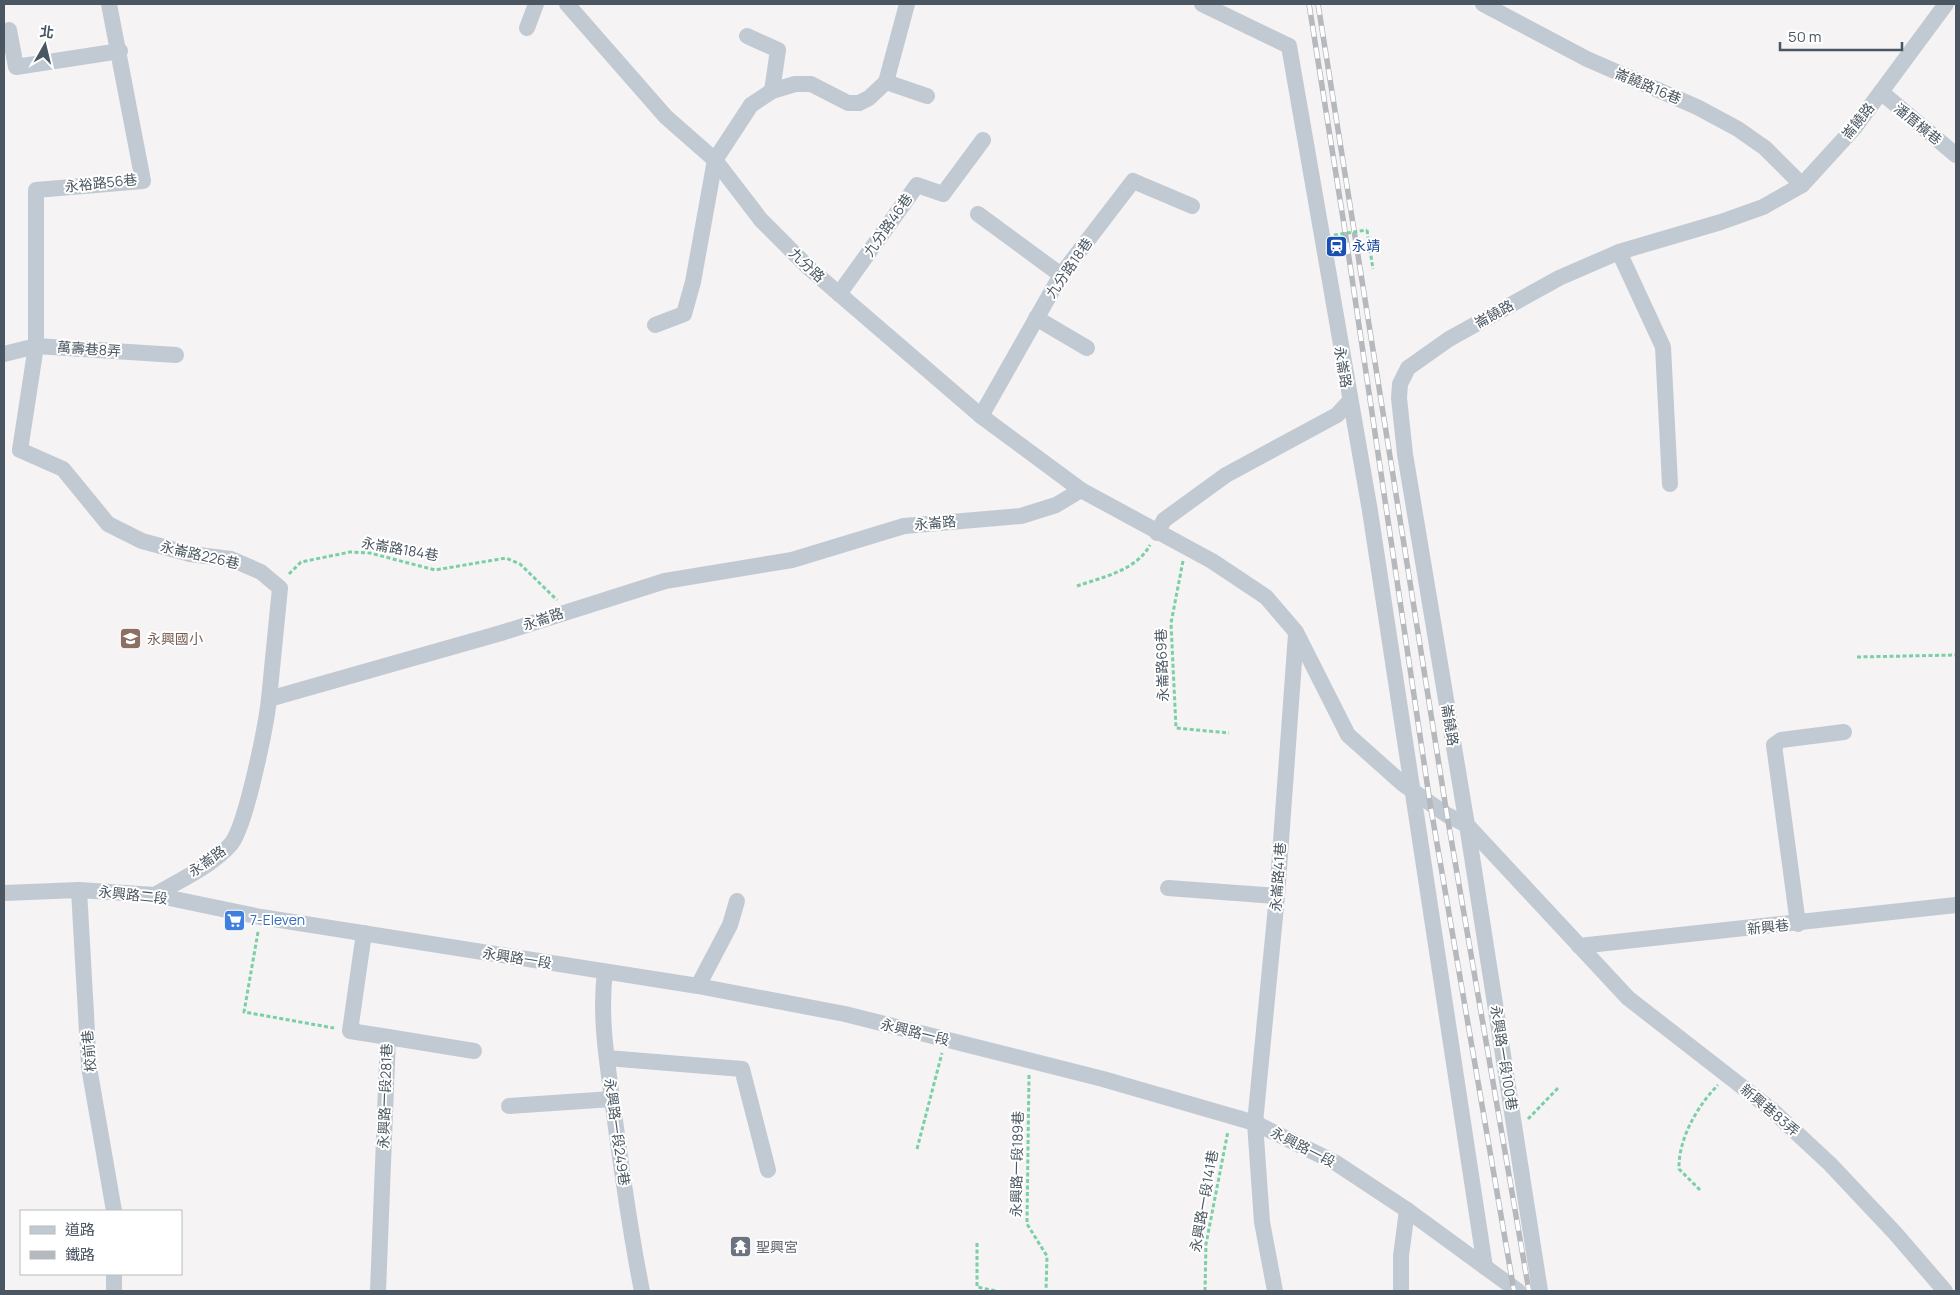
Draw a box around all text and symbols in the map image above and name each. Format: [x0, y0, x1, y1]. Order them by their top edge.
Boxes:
north arrow [20, 20, 70, 70]
scale bar [1780, 20, 1902, 52]
text: 北 [39, 21, 55, 42]
text: 50 m [1788, 26, 1822, 47]
street label: 崙饒路16巷 [1612, 63, 1684, 108]
street label: 崙饒路 [1837, 98, 1878, 143]
street label: 潘厝橫巷 [1891, 99, 1946, 149]
street label: 永裕路56巷 [64, 169, 138, 196]
street label: 九分路46巷 [859, 189, 916, 260]
street label: 九分路18巷 [1041, 234, 1096, 302]
station icon: 永靖 [1324, 234, 1348, 258]
place label: 永靖 [1352, 236, 1380, 255]
street label: 九分路 [786, 243, 829, 286]
street label: 崙饒路 [1471, 295, 1517, 332]
street label: 萬壽巷8弄 [56, 337, 122, 360]
street label: 永崙路 [1330, 345, 1356, 389]
street label: 永崙路 [913, 511, 957, 534]
street label: 永崙路184巷 [360, 532, 440, 565]
street label: 永崙路226巷 [159, 536, 242, 573]
street label: 永崙路 [520, 603, 566, 634]
school or university icon: 永興國小 [119, 627, 143, 651]
street label: 永崙路69巷 [1151, 628, 1172, 702]
place label: 永興國小 [147, 629, 203, 648]
street label: 崙饒路 [1438, 703, 1463, 747]
street label: 永崙路 [184, 841, 229, 880]
street label: 永崙路41巷 [1266, 842, 1289, 912]
street label: 永興路二段 [97, 881, 169, 908]
supermarket icon: 7-Eleven [222, 908, 246, 932]
place label: 7-Eleven [250, 910, 305, 929]
street label: 新興巷 [1746, 915, 1790, 938]
street label: 永興路一段 [481, 943, 553, 972]
street label: 永興路一段100巷 [1487, 1004, 1522, 1112]
street label: 永興路一段 [879, 1014, 951, 1049]
street label: 校前巷 [77, 1029, 100, 1073]
street label: 永興路一段281巷 [373, 1043, 396, 1149]
street label: 永興路一段249巷 [601, 1077, 634, 1187]
street label: 新興巷83弄 [1737, 1079, 1804, 1140]
street label: 永興路一段189巷 [1006, 1111, 1027, 1217]
street label: 永興路一段 [1268, 1122, 1339, 1171]
street label: 永興路一段141巷 [1185, 1148, 1222, 1253]
legend [20, 1210, 182, 1275]
text: 道路 [65, 1219, 95, 1240]
temple icon: 聖興宮 [728, 1235, 752, 1259]
place label: 聖興宮 [756, 1237, 798, 1256]
text: 鐵路 [65, 1244, 95, 1265]

